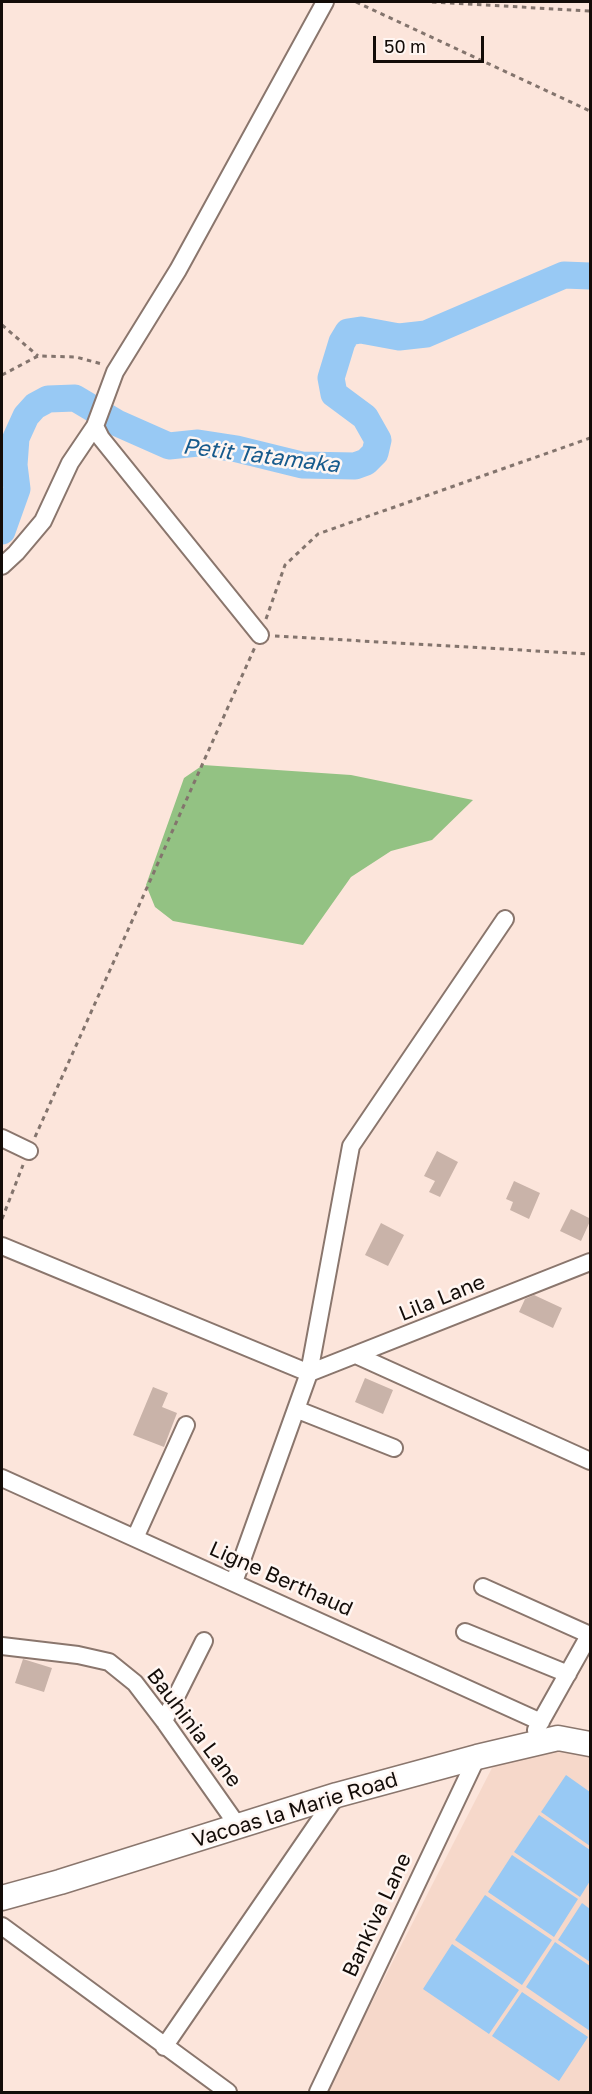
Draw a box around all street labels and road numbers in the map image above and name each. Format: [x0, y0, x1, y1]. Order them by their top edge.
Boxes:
street label: Lila Lane [395, 1269, 489, 1327]
street label: Ligne Berthaud [205, 1536, 357, 1622]
street label: Bauhinia Lane [141, 1664, 247, 1792]
street label: Vacoas la Marie Road [189, 1767, 401, 1853]
street label: Bankiva Lane [337, 1849, 417, 1981]

